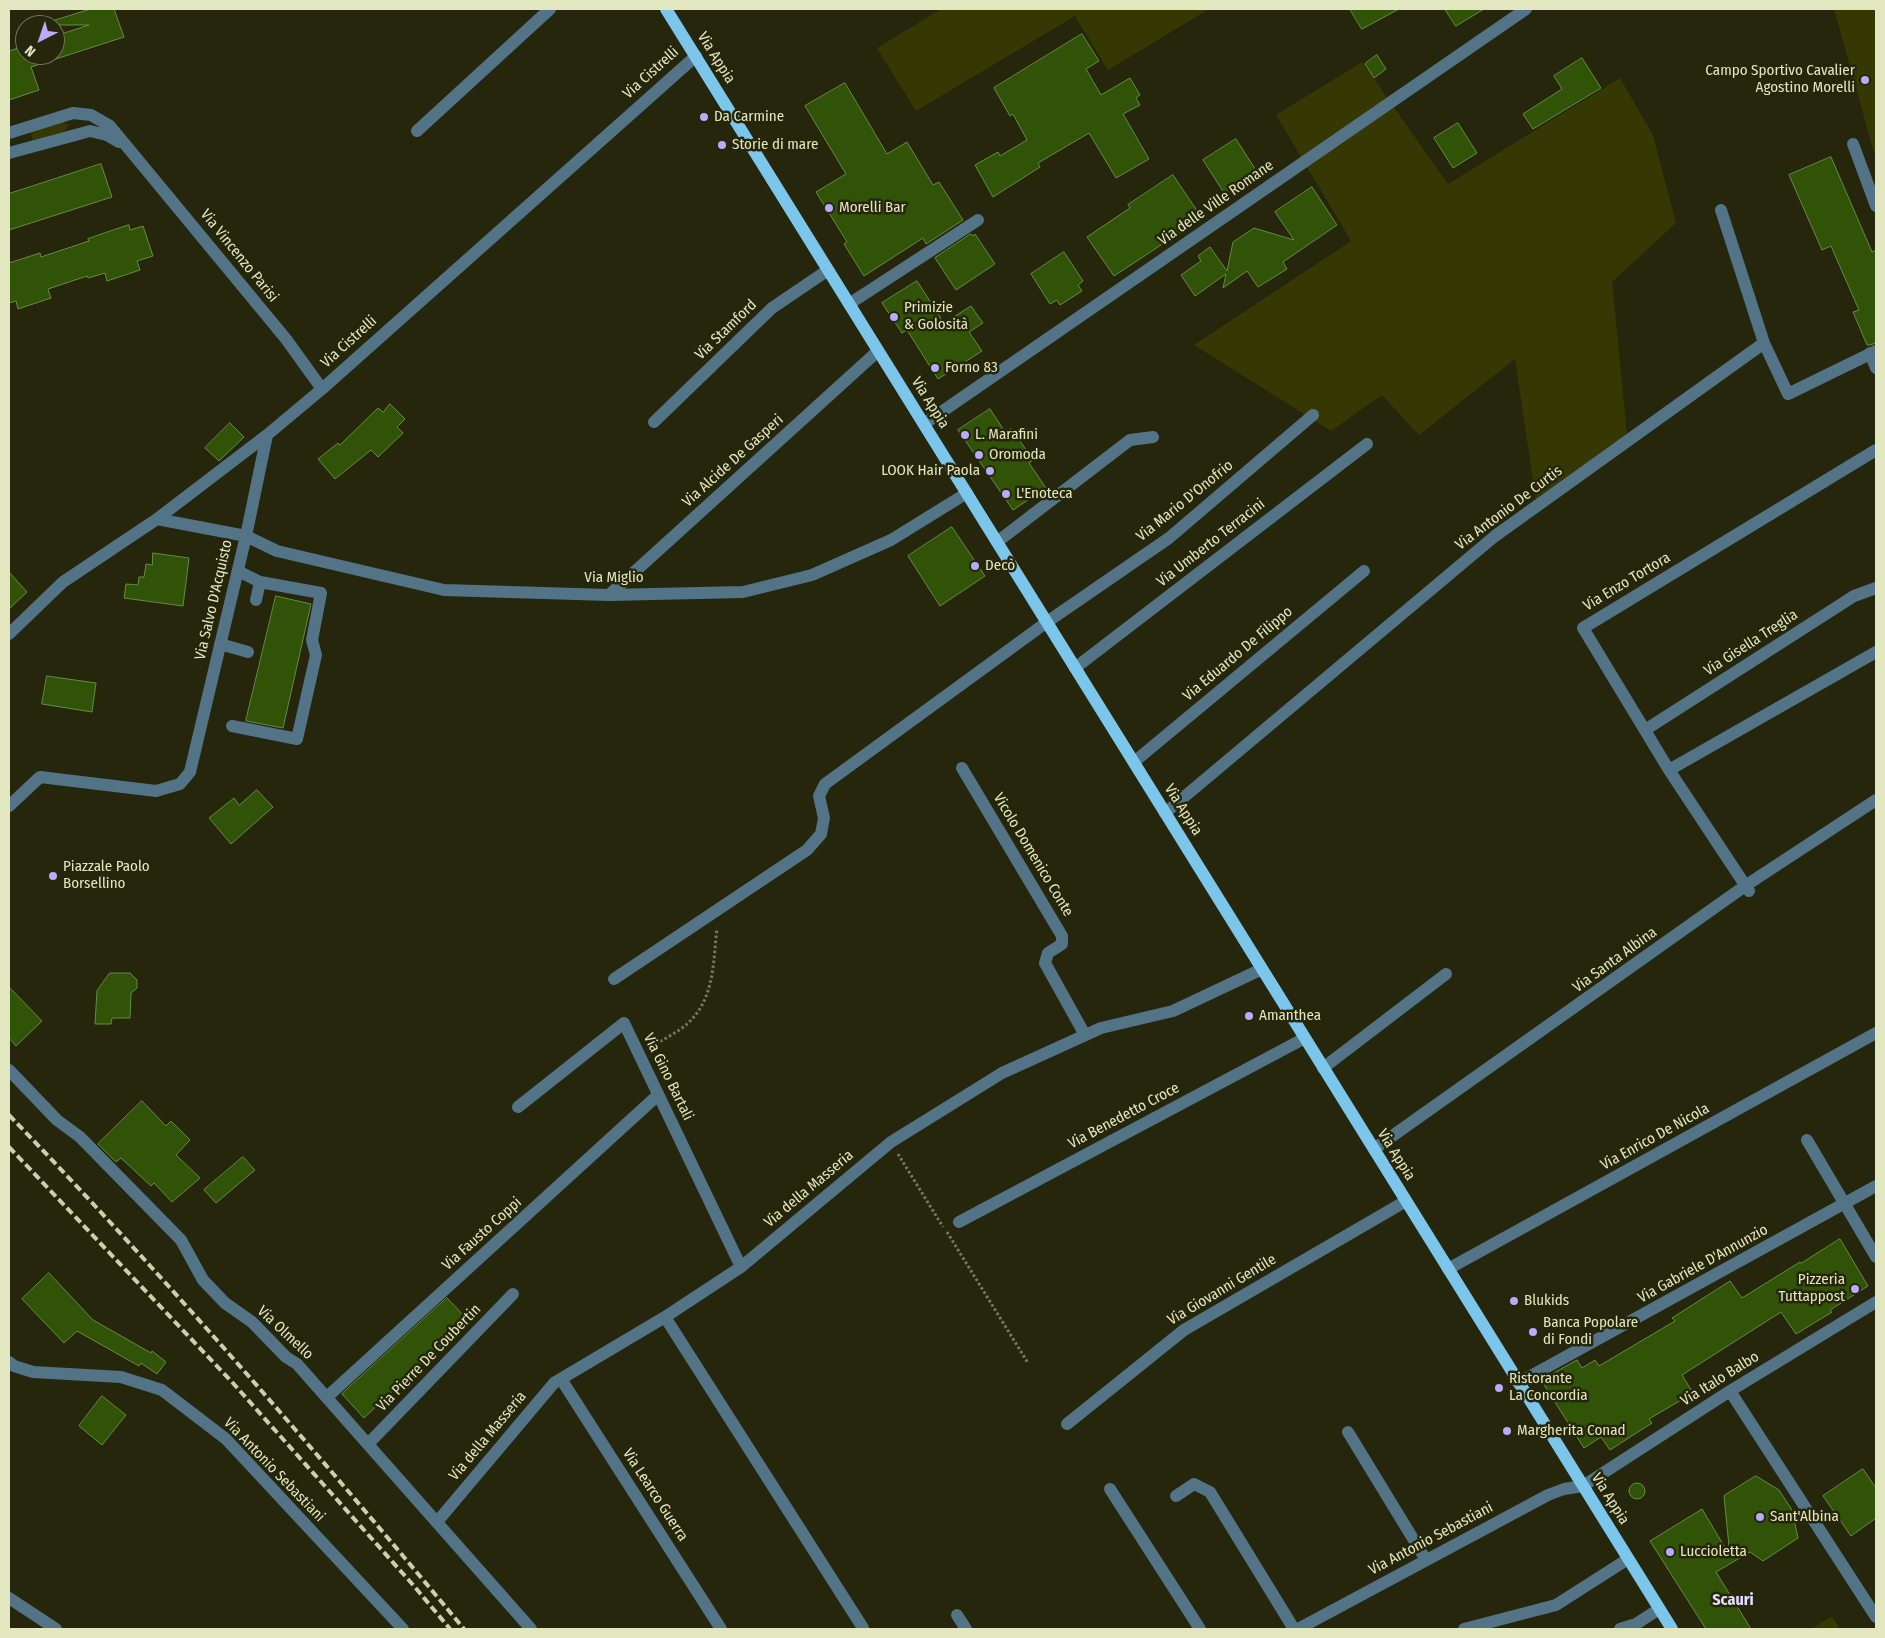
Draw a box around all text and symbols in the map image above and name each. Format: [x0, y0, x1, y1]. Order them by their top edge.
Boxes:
north arrow [15, 15, 65, 65]
street label: Via Appia [693, 29, 739, 87]
text: N [22, 42, 39, 60]
street label: Via Cistrelli [619, 43, 683, 103]
place label: Campo Sportivo Cavalier Agostino Morelli [1705, 62, 1855, 97]
marker: Campo Sportivo Cavalier Agostino Morelli [1859, 74, 1871, 86]
place label: Da Carmine [714, 108, 784, 126]
marker: Da Carmine [698, 111, 710, 123]
place label: Storie di mare [732, 136, 818, 154]
marker: Storie di mare [716, 139, 728, 151]
street label: Via delle Ville Romane [1155, 156, 1277, 250]
place label: Morelli Bar [839, 199, 906, 217]
marker: Morelli Bar [823, 202, 835, 214]
street label: Via Vincenzo Parisi [196, 206, 282, 306]
street label: Via Stamford [691, 296, 761, 364]
place label: Primizie & Golosità [904, 299, 968, 334]
marker: Primizie & Golosità [888, 311, 900, 323]
street label: Via Cistrelli [317, 312, 381, 372]
place label: Forno 83 [945, 359, 998, 377]
marker: Forno 83 [929, 362, 941, 374]
street label: Via Appia [907, 374, 953, 432]
street label: Via Alcide De Gasperi [679, 411, 787, 511]
place label: L. Marafini [975, 426, 1038, 444]
marker: L. Marafini [959, 429, 971, 441]
place label: Oromoda [989, 446, 1046, 464]
marker: Oromoda [973, 449, 985, 461]
street label: Via Mario D'Onofrio [1133, 457, 1237, 545]
place label: LOOK Hair Paola [881, 462, 980, 480]
street label: Via Antonio De Curtis [1452, 462, 1566, 554]
marker: LOOK Hair Paola [984, 465, 996, 477]
place label: L'Enoteca [1016, 485, 1073, 503]
marker: L'Enoteca [1000, 488, 1012, 500]
street label: Via Umberto Terracini [1153, 495, 1269, 591]
street label: Via Salvo D'Acquisto [191, 538, 237, 662]
street label: Via Enzo Tortora [1580, 549, 1674, 615]
place label: Decò [985, 557, 1015, 575]
marker: Decò [969, 560, 981, 572]
street label: Via Miglio [584, 569, 644, 587]
street label: Via Eduardo De Filippo [1179, 603, 1297, 705]
street label: Via Gisella Treglia [1701, 606, 1801, 680]
street label: Via Appia [1160, 781, 1206, 839]
street label: Vicolo Domenico Conte [989, 790, 1077, 920]
place label: Piazzale Paolo Borsellino [63, 858, 150, 893]
marker: Piazzale Paolo Borsellino [47, 870, 59, 882]
street label: Via Santa Albina [1569, 923, 1661, 997]
place label: Amanthea [1259, 1007, 1321, 1025]
marker: Amanthea [1243, 1010, 1255, 1022]
street label: Via Gino Bartali [639, 1031, 697, 1123]
street label: Via Benedetto Croce [1065, 1079, 1183, 1153]
street label: Via Enrico De Nicola [1598, 1100, 1712, 1174]
street label: Via Appia [1373, 1126, 1419, 1184]
street label: Via della Masseria [761, 1146, 857, 1232]
street label: Via Fausto Coppi [439, 1194, 525, 1274]
street label: Via Gabriele D'Annunzio [1635, 1221, 1771, 1307]
street label: Via Giovanni Gentile [1165, 1251, 1279, 1329]
place label: Pizzeria Tuttappost [1779, 1271, 1845, 1306]
marker: Pizzeria Tuttappost [1849, 1283, 1861, 1295]
place label: Blukids [1524, 1292, 1569, 1310]
marker: Blukids [1508, 1295, 1520, 1307]
street label: Via Pierre De Coubertin [373, 1301, 485, 1415]
street label: Via Olmello [253, 1302, 317, 1364]
place label: Banca Popolare di Fondi [1543, 1314, 1638, 1349]
marker: Banca Popolare di Fondi [1527, 1326, 1539, 1338]
street label: Via Italo Balbo [1678, 1348, 1762, 1410]
place label: Ristorante La Concordia [1509, 1370, 1588, 1405]
marker: Ristorante La Concordia [1493, 1382, 1505, 1394]
street label: Via della Masseria [445, 1388, 531, 1484]
street label: Via Antonio Sebastiani [220, 1414, 328, 1526]
place label: Margherita Conad [1517, 1422, 1626, 1440]
marker: Margherita Conad [1501, 1425, 1513, 1437]
street label: Via Learco Guerra [618, 1445, 692, 1545]
street label: Via Appia [1587, 1470, 1633, 1528]
street label: Via Antonio Sebastiani [1366, 1499, 1496, 1579]
place label: Sant'Albina [1770, 1508, 1839, 1526]
marker: Sant'Albina [1754, 1511, 1766, 1523]
place label: Luccioletta [1680, 1543, 1747, 1561]
marker: Luccioletta [1664, 1546, 1676, 1558]
district label: Scauri [1712, 1591, 1754, 1611]

